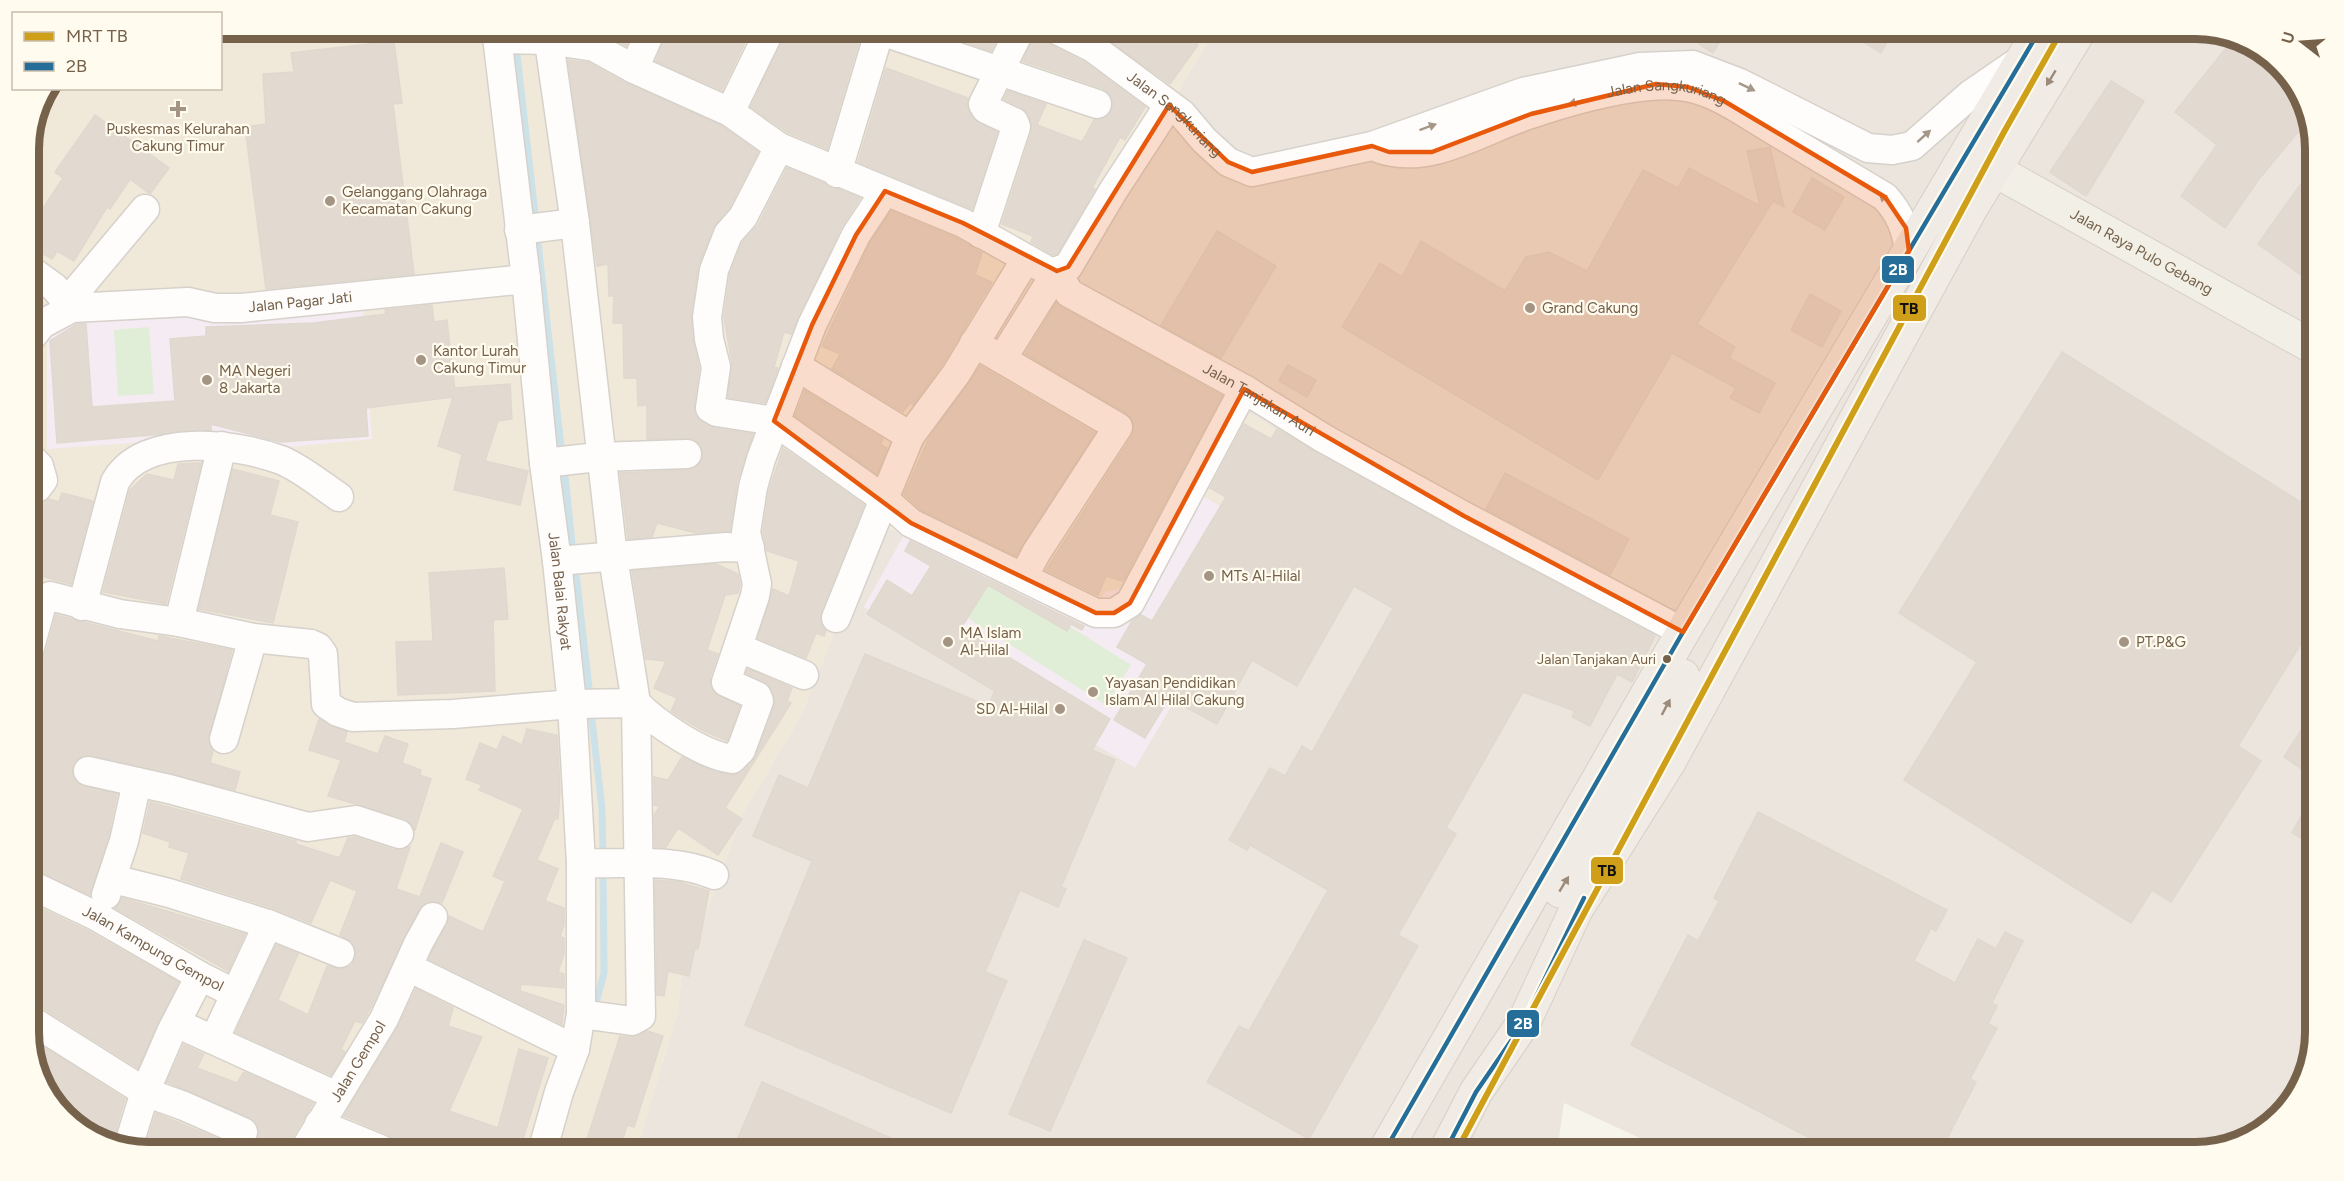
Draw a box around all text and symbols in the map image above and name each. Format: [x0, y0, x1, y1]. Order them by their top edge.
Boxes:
legend [12, 12, 222, 90]
north arrow [2272, 12, 2332, 72]
text: MRT TB [66, 25, 128, 47]
text: U [2277, 30, 2299, 46]
text: 2B [66, 55, 87, 77]
street label: Jalan Sangkuriang [1123, 67, 1226, 161]
one-way arrow [2045, 70, 2056, 86]
street label: Jalan Sangkuriang [1605, 76, 1729, 109]
one-way arrow [1739, 82, 1756, 92]
one-way arrow [1568, 97, 1586, 107]
marker: Puskesmas Kelurahan Cakung Timur [169, 100, 187, 118]
place label: Puskesmas Kelurahan Cakung Timur [106, 120, 250, 155]
one-way arrow [1419, 121, 1437, 131]
one-way arrow [1916, 129, 1931, 143]
place label: Gelanggang Olahraga Kecamatan Cakung [342, 183, 487, 218]
marker: Gelanggang Olahraga Kecamatan Cakung [323, 194, 337, 208]
one-way arrow [1879, 194, 1894, 207]
street label: Jalan Raya Pulo Gebang [2067, 205, 2216, 298]
line badge: 2B [1881, 255, 1915, 284]
text: 2B [1888, 260, 1908, 279]
street label: Jalan Pagar Jati [247, 288, 353, 316]
line badge: TB [1892, 294, 1927, 322]
place label: Grand Cakung [1542, 299, 1638, 317]
text: TB [1899, 299, 1919, 318]
marker: Grand Cakung [1523, 301, 1537, 315]
place label: Kantor Lurah Cakung Timur [433, 342, 526, 377]
marker: Kantor Lurah Cakung Timur [414, 353, 428, 367]
street label: Jalan Tanjakan Auri [1200, 359, 1319, 440]
place label: MA Negeri 8 Jakarta [219, 362, 291, 397]
marker: MA Negeri 8 Jakarta [200, 373, 214, 387]
street label: Jalan Balai Rakyat [544, 531, 575, 652]
place label: MTs Al-Hilal [1221, 567, 1301, 585]
marker: MTs Al-Hilal [1202, 569, 1216, 583]
place label: MA Islam Al-Hilal [960, 624, 1021, 659]
place label: PT.P&G [2136, 633, 2186, 651]
marker: MA Islam Al-Hilal [941, 635, 955, 649]
marker: PT.P&G [2117, 635, 2131, 649]
place label: Jalan Tanjakan Auri [1537, 651, 1656, 668]
marker: Jalan Tanjakan Auri [1661, 653, 1673, 665]
place label: Yayasan Pendidikan Islam Al Hilal Cakung [1105, 674, 1245, 709]
marker: Yayasan Pendidikan Islam Al Hilal Cakung [1086, 685, 1100, 699]
one-way arrow [1661, 698, 1671, 715]
place label: SD Al-Hilal [976, 700, 1048, 718]
marker: SD Al-Hilal [1053, 702, 1067, 716]
line badge: TB [1590, 856, 1624, 885]
text: TB [1597, 861, 1617, 880]
one-way arrow [1559, 876, 1570, 892]
street label: Jalan Kampung Gempol [80, 902, 227, 995]
line badge: 2B [1506, 1009, 1540, 1038]
text: 2B [1513, 1014, 1533, 1033]
street label: Jalan Gempol [327, 1018, 390, 1105]

